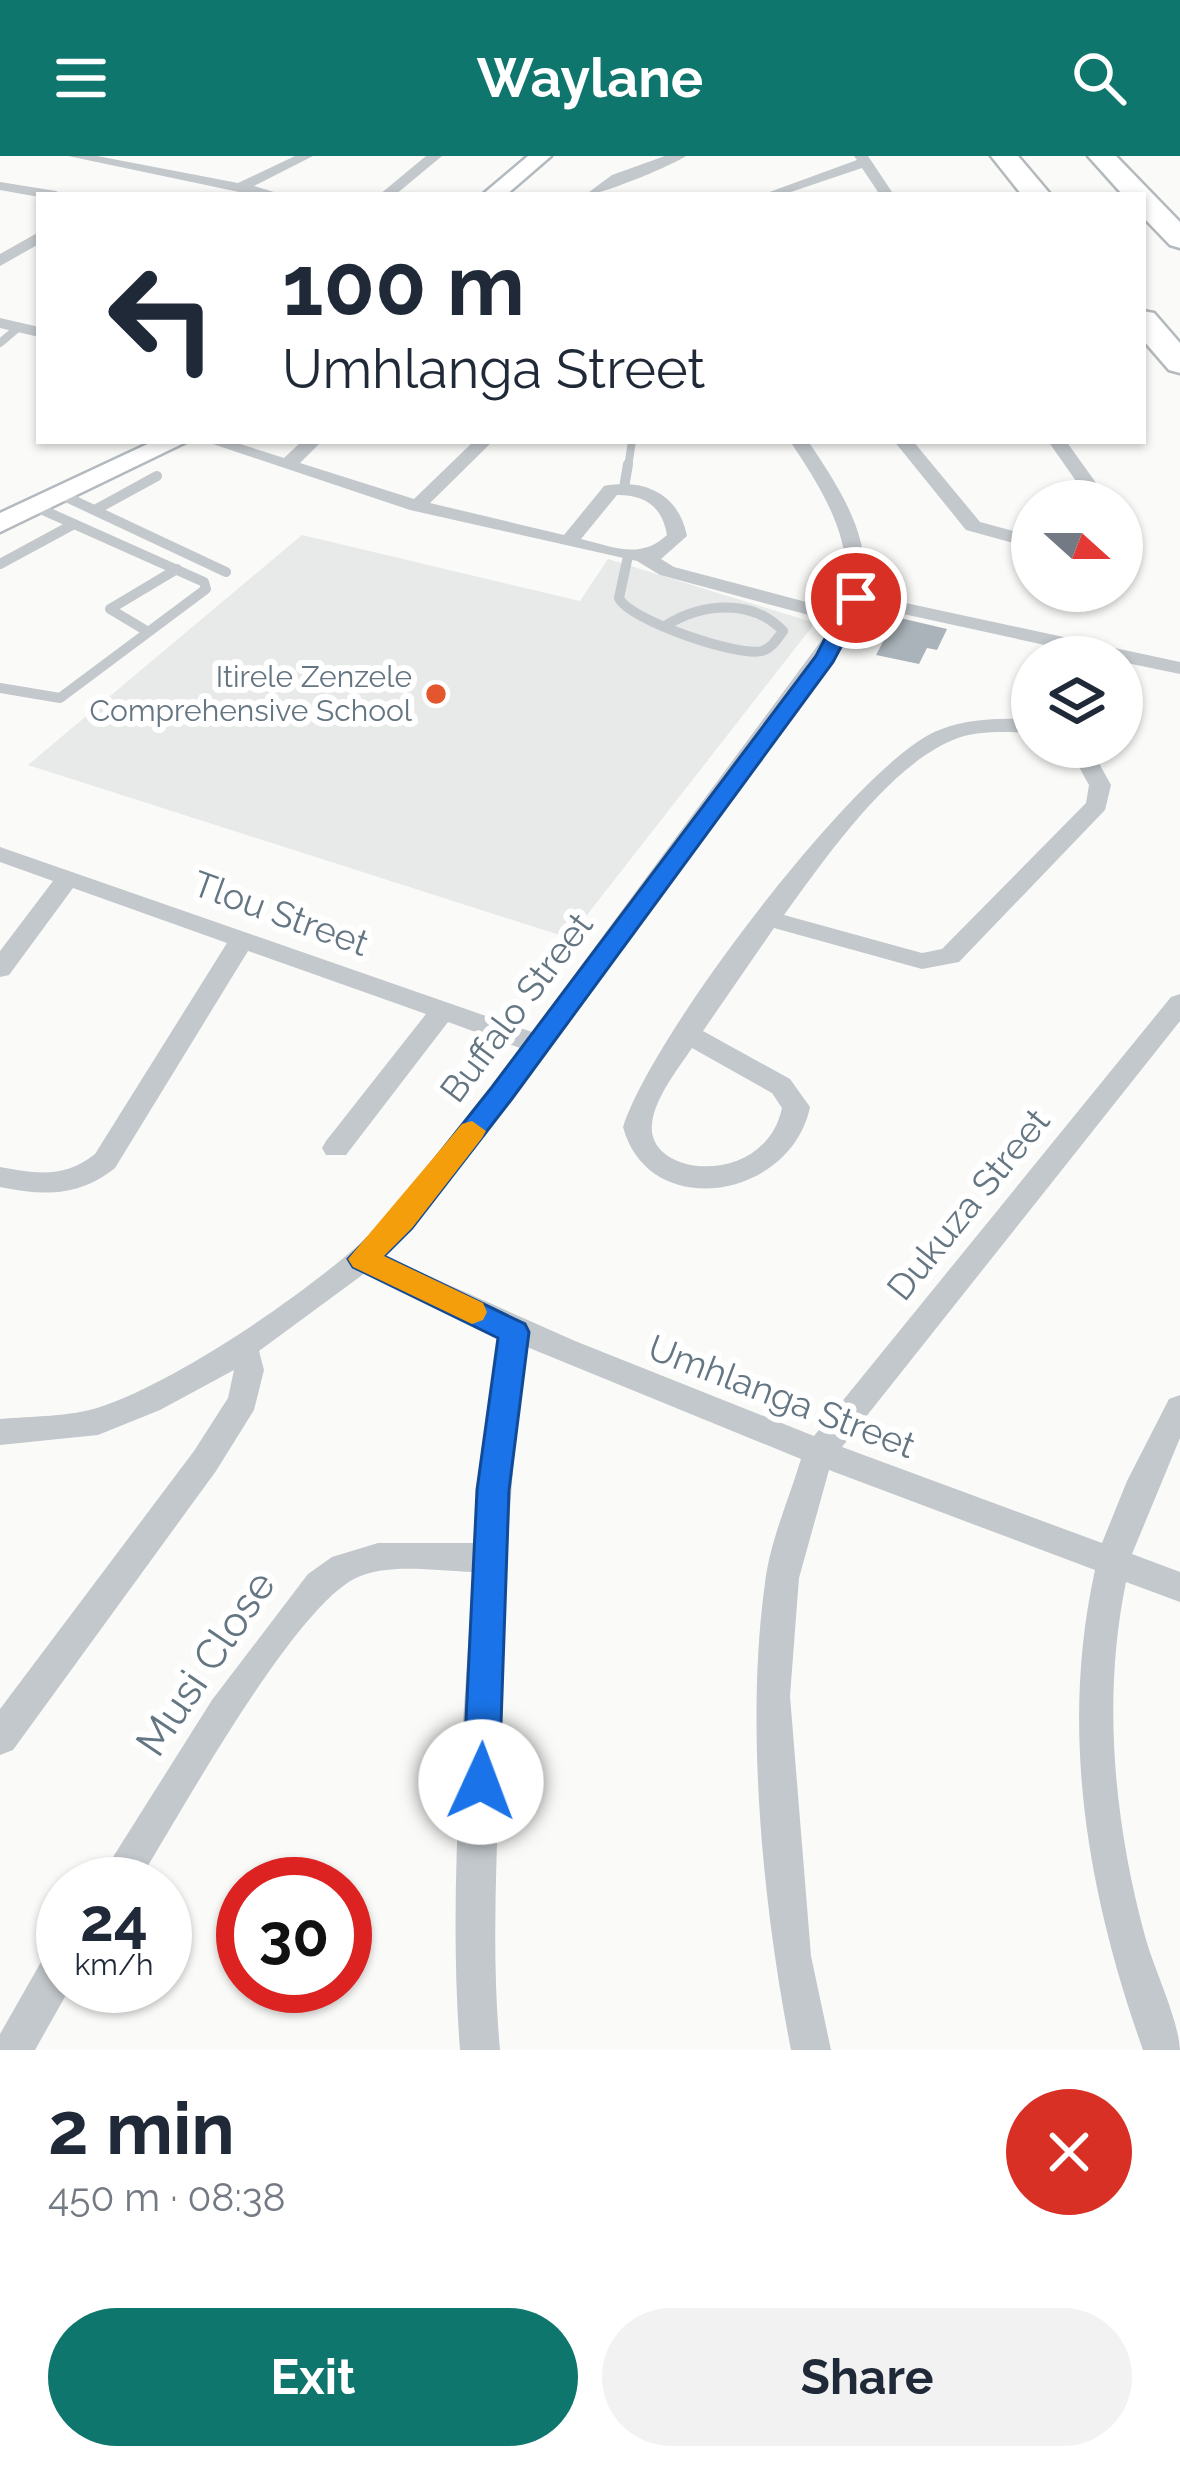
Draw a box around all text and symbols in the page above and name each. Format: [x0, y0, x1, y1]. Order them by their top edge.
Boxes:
icon: menu [48, 45, 114, 111]
icon: search [1066, 45, 1132, 111]
text: Waylane [477, 46, 703, 110]
text: 100 m [282, 236, 525, 335]
icon: left [84, 240, 240, 396]
text: Umhlanga Street [282, 337, 705, 401]
north arrow [1011, 480, 1143, 612]
map controls [1011, 480, 1143, 768]
pin [805, 547, 907, 649]
icon: arrive [823, 565, 889, 631]
button: layers [1011, 636, 1143, 768]
place label: Itirele Zenzele Comprehensive School [89, 659, 413, 728]
marker: Itirele Zenzele Comprehensive School [423, 681, 449, 707]
street label: Tlou Street [188, 862, 374, 964]
street label: Buffalo Street [431, 904, 601, 1110]
street label: Dukuza Street [878, 1100, 1058, 1308]
street label: Umhlanga Street [643, 1326, 921, 1466]
street label: Musi Close [126, 1562, 285, 1765]
position arrow [418, 1719, 544, 1845]
speed limit sign: 30 [216, 1857, 372, 2013]
text: 24 [80, 1885, 148, 1955]
text: km/h [74, 1947, 154, 1982]
text: 2 min [48, 2086, 235, 2171]
button: close [1006, 2089, 1132, 2215]
text: 450 m · 08:38 [48, 2174, 286, 2220]
button: Exit [48, 2308, 578, 2446]
button: Share [602, 2308, 1132, 2446]

